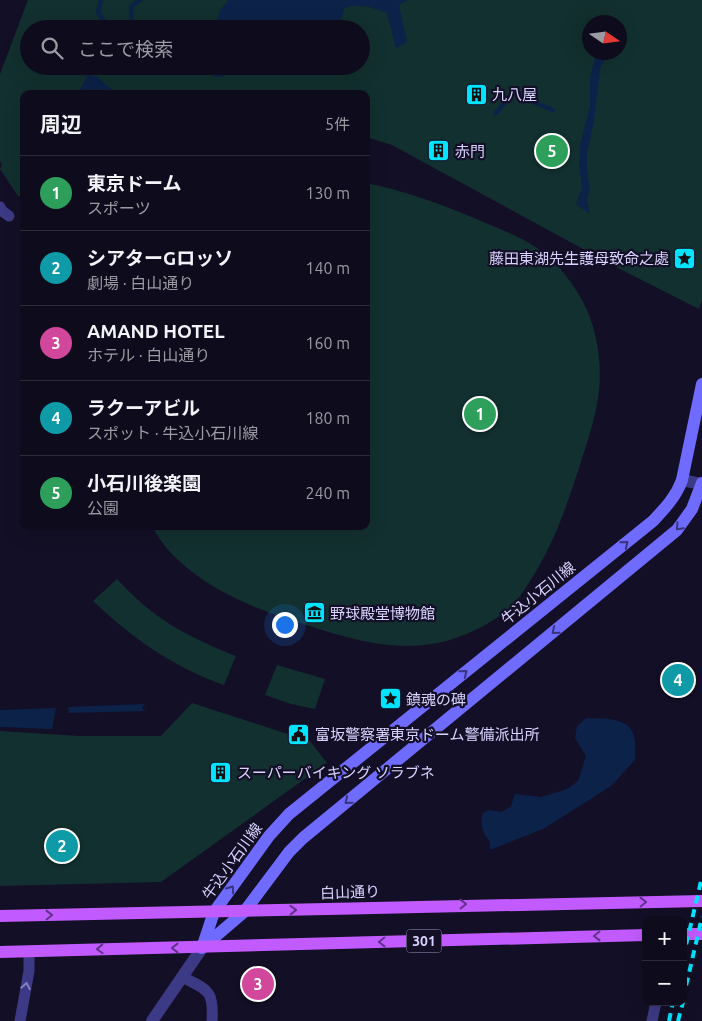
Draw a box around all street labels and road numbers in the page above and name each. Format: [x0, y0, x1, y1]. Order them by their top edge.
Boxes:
street label: 牛込小石川線 [498, 558, 578, 628]
street label: 牛込小石川線 [199, 820, 265, 902]
street label: 白山通り [320, 882, 380, 902]
road number: 301 [406, 929, 442, 952]

